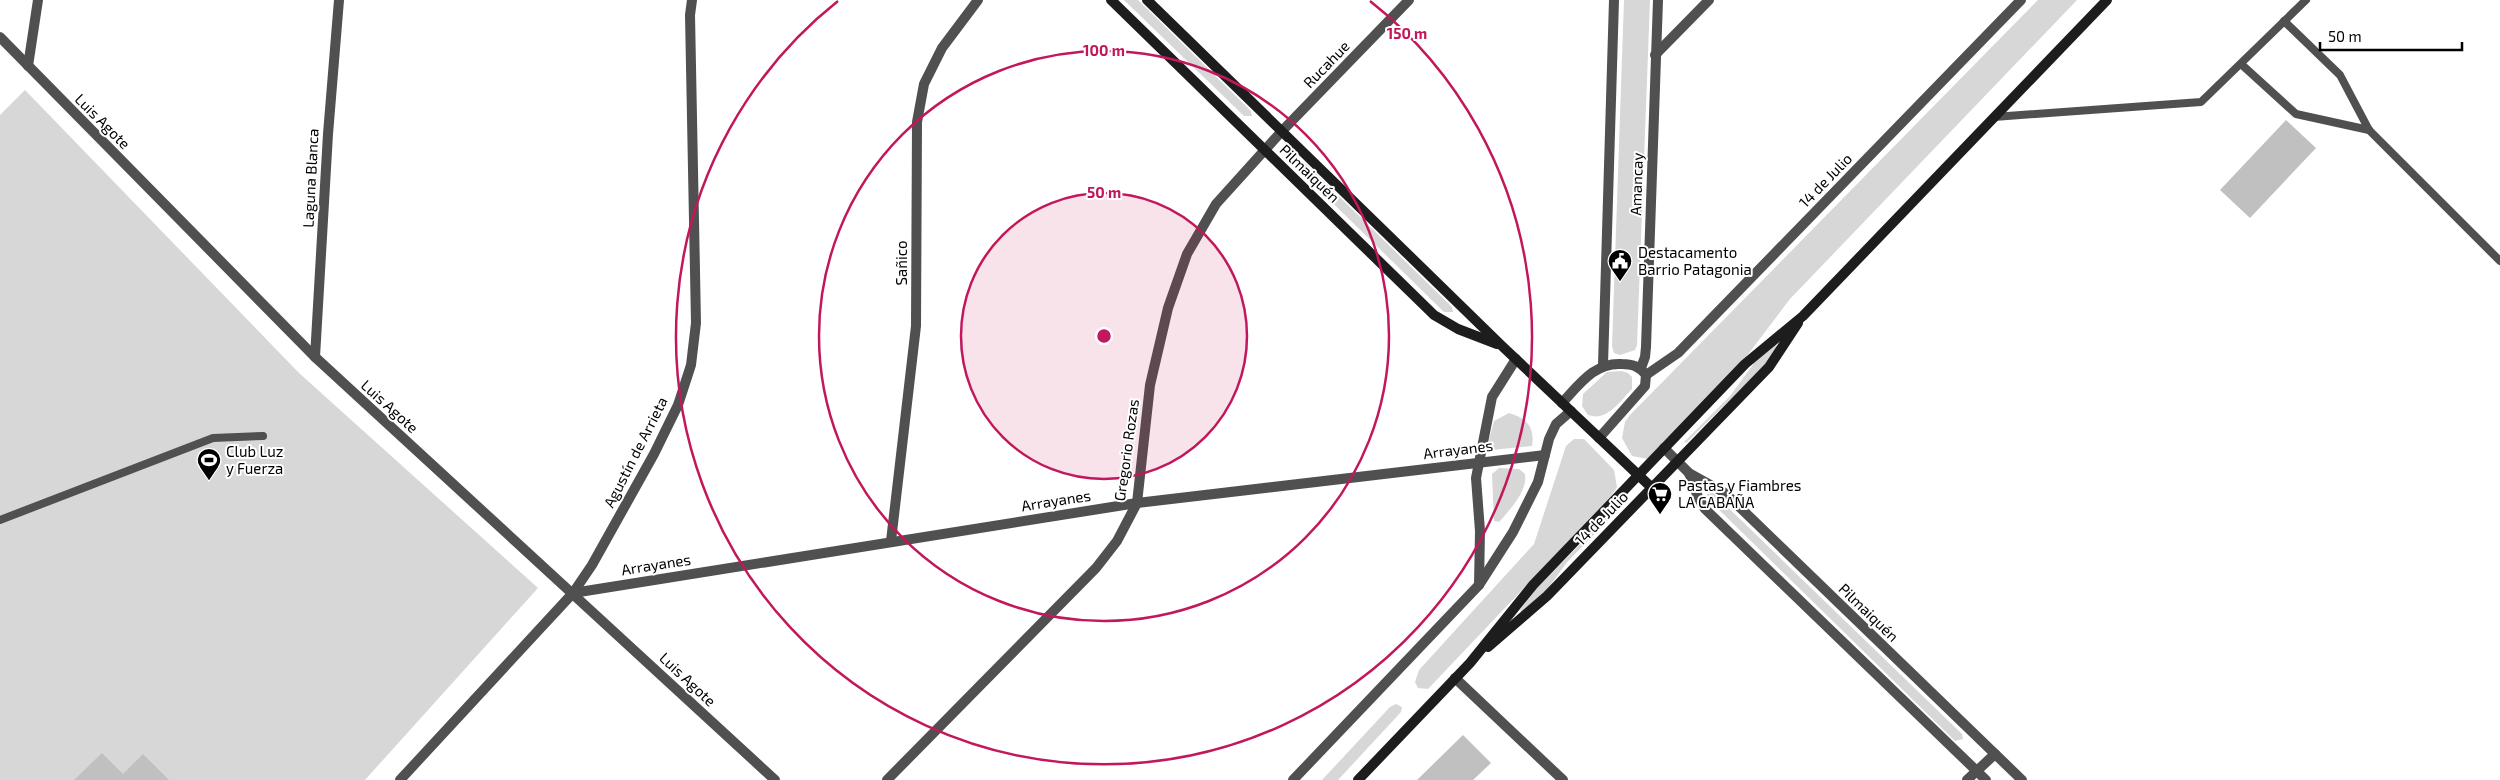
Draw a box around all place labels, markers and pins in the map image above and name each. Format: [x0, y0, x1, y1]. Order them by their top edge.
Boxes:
place label: Destacamento Barrio Patagonia [1638, 243, 1752, 278]
public building icon: Destacamento Barrio Patagonia [1607, 248, 1633, 282]
centre of rings [1095, 327, 1113, 345]
place label: Club Luz y Fuerza [226, 442, 283, 477]
sports icon: Club Luz y Fuerza [196, 447, 222, 481]
place label: Pastas y Fiambres LA CABAÑA [1678, 476, 1801, 511]
supermarket icon: Pastas y Fiambres LA CABAÑA [1647, 481, 1673, 515]

